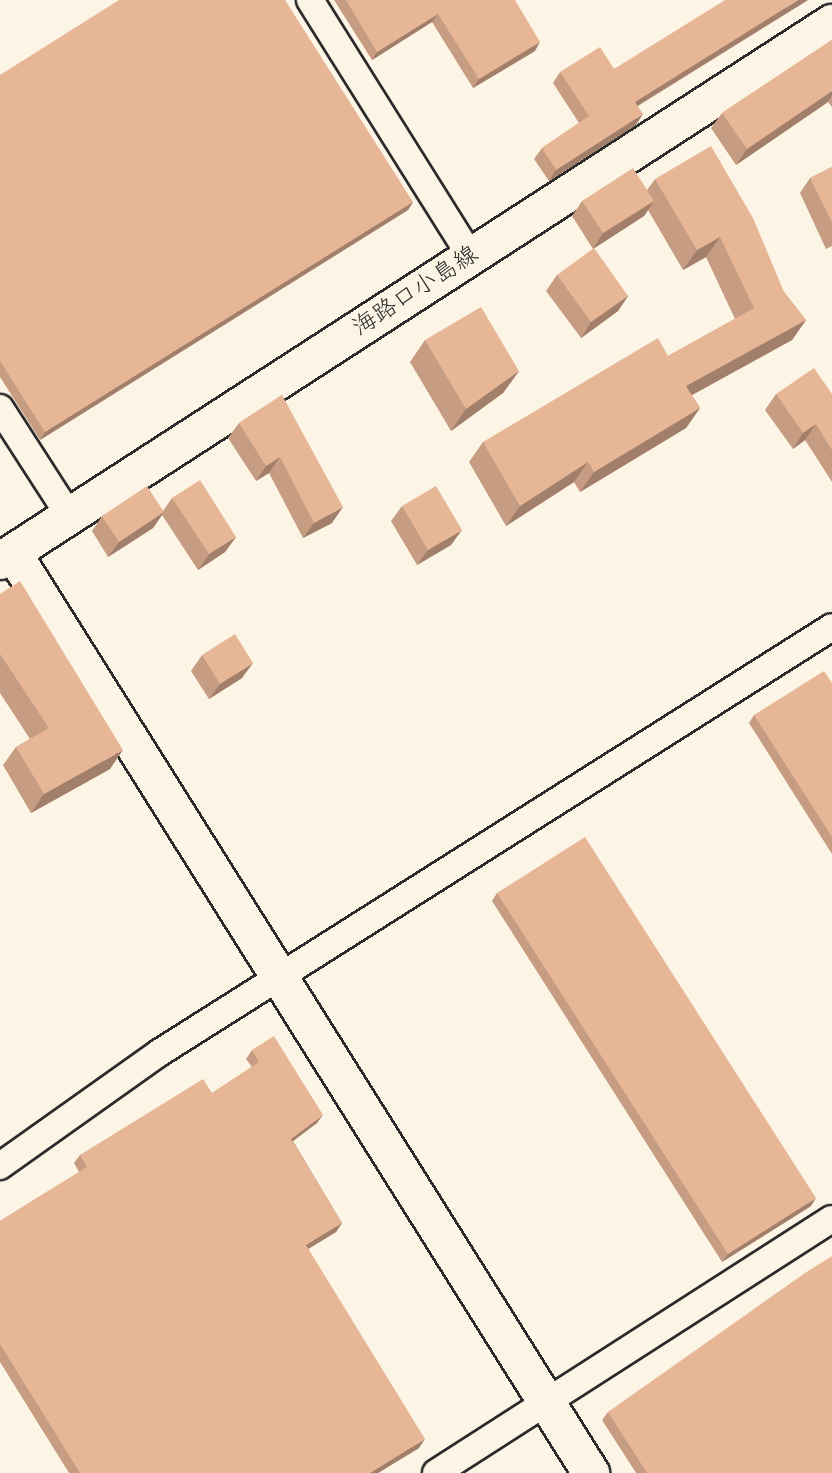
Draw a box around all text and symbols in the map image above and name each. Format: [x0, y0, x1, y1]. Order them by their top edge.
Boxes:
street label: 海路口小島線 [346, 238, 482, 340]

